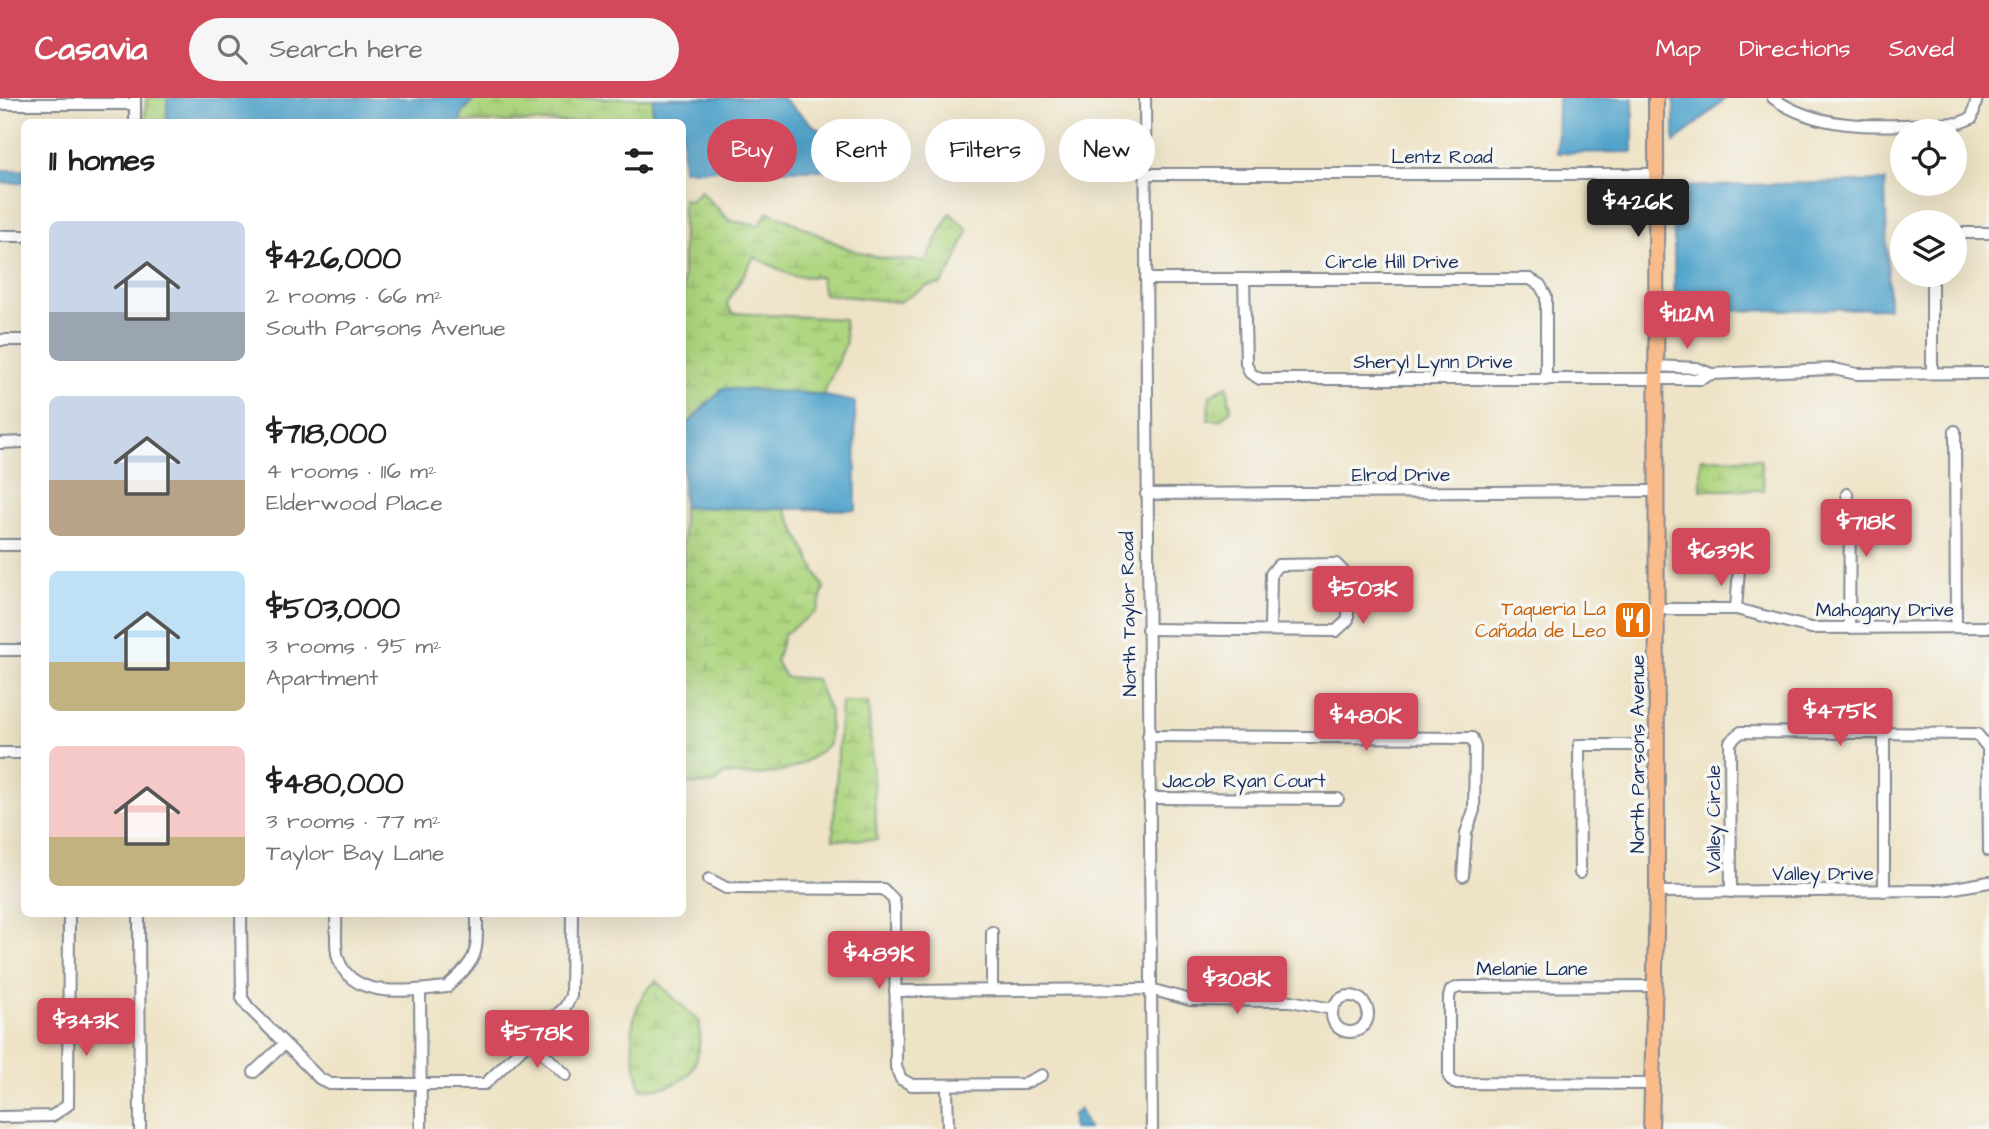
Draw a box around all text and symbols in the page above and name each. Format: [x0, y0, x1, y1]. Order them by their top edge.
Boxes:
search box [189, 18, 679, 81]
text: Casavia [35, 26, 147, 72]
icon: search [213, 30, 251, 68]
text: Search here [269, 31, 423, 67]
text: Map [1656, 32, 1701, 66]
text: Directions [1739, 32, 1851, 66]
text: Saved [1889, 32, 1954, 66]
chip: Buy [707, 119, 797, 182]
chip: Rent [811, 119, 911, 182]
chip: Filters [925, 119, 1045, 182]
chip: New [1059, 119, 1155, 182]
map controls [1890, 119, 1967, 287]
button: locate [1890, 119, 1967, 196]
text: 11 homes [49, 140, 155, 182]
icon: filters [620, 142, 658, 180]
street label: Lentz Road [1391, 144, 1493, 171]
pin: $426K [1589, 180, 1687, 239]
text: $426K [1603, 186, 1673, 218]
button: layers [1890, 210, 1967, 287]
text: $426,000 [266, 238, 401, 280]
icon: home [105, 249, 189, 333]
street label: Circle Hill Drive [1325, 249, 1459, 276]
text: 2 rooms · 66 m² [266, 280, 443, 312]
pin: $1.12M [1630, 292, 1744, 351]
text: $1.12M [1660, 298, 1714, 330]
text: South Parsons Avenue [266, 312, 506, 344]
street label: Sheryl Lynn Drive [1353, 349, 1513, 377]
text: $718,000 [266, 413, 387, 455]
icon: home [105, 424, 189, 508]
text: 4 rooms · 116 m² [266, 455, 437, 487]
street label: Elrod Drive [1352, 462, 1450, 489]
text: Elderwood Place [266, 487, 443, 519]
pin: $718K [1817, 500, 1915, 559]
text: $718K [1837, 506, 1895, 538]
pin: $639K [1672, 528, 1770, 588]
street label: North Taylor Road [1114, 531, 1145, 697]
text: $639K [1688, 535, 1754, 567]
pin: $503K [1314, 566, 1412, 626]
text: $503K [1328, 573, 1398, 605]
text: $503,000 [266, 588, 400, 630]
place label: Taqueria La Cañada de Leo [1475, 596, 1606, 645]
street label: Mahogany Drive [1816, 597, 1954, 625]
icon: home [105, 599, 189, 683]
restaurant icon: Taqueria La Cañada de Leo [1612, 599, 1654, 641]
text: 3 rooms · 95 m² [266, 630, 442, 662]
street label: North Parsons Avenue [1625, 655, 1652, 853]
text: Apartment [266, 662, 378, 694]
pin: $475K [1791, 688, 1889, 748]
pin: $480K [1317, 694, 1415, 753]
text: $475K [1804, 695, 1876, 727]
text: $480K [1330, 700, 1402, 732]
text: $480,000 [266, 763, 404, 805]
street label: Valley Circle [1701, 765, 1729, 873]
street label: Jacob Ryan Court [1162, 768, 1326, 796]
icon: home [105, 774, 189, 858]
text: 3 rooms · 77 m² [266, 805, 441, 837]
text: Taylor Bay Lane [266, 837, 445, 869]
street label: Valley Drive [1772, 861, 1874, 889]
pin: $489K [830, 932, 928, 991]
text: $489K [844, 938, 914, 970]
pin: $308K [1188, 956, 1286, 1016]
street label: Melanie Lane [1476, 956, 1588, 983]
text: $308K [1203, 963, 1271, 995]
pin: $343K [37, 998, 135, 1058]
text: $343K [53, 1005, 119, 1037]
pin: $578K [488, 1010, 586, 1070]
text: $578K [501, 1017, 573, 1049]

